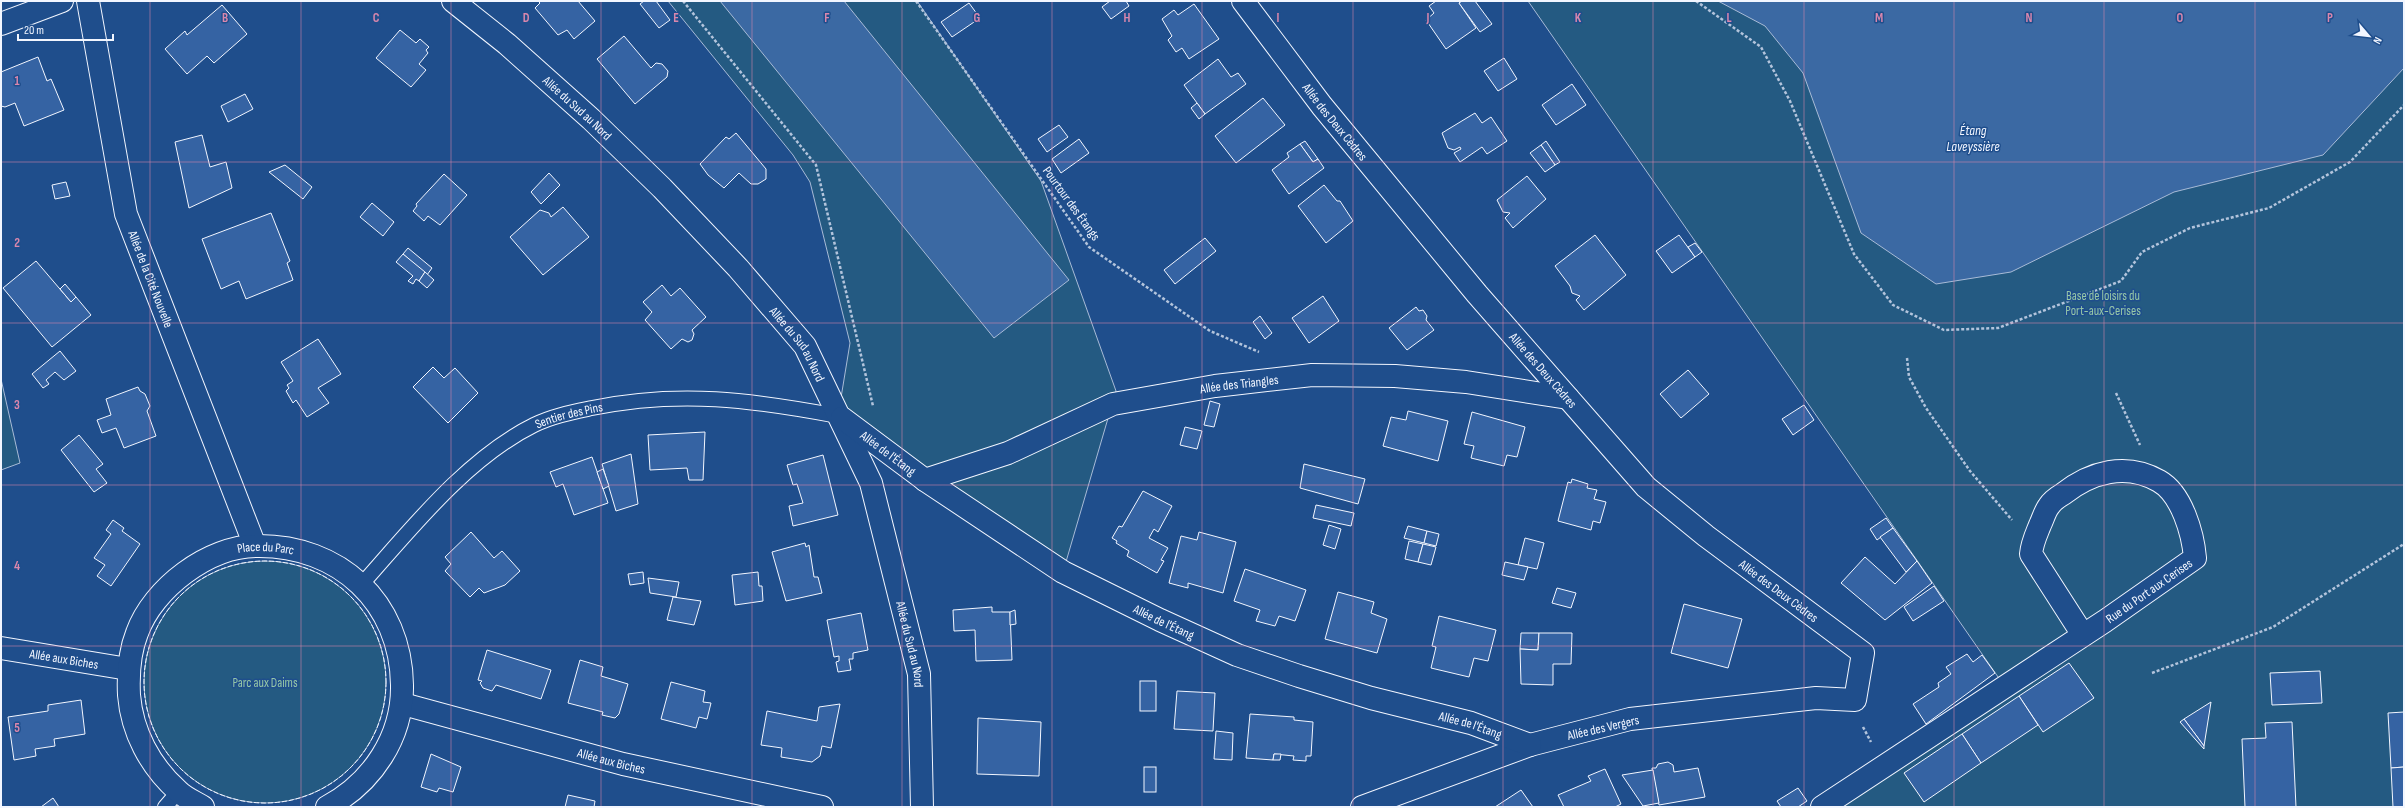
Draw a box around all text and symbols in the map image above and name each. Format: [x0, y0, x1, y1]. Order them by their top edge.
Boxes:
text: B [222, 10, 228, 26]
text: C [373, 10, 380, 26]
text: D [523, 10, 530, 26]
text: E [673, 10, 679, 26]
text: F [824, 10, 830, 26]
text: G [974, 10, 981, 26]
text: H [1124, 10, 1131, 26]
text: I [1277, 10, 1280, 26]
text: J [1426, 10, 1430, 26]
text: K [1575, 10, 1582, 26]
text: L [1726, 10, 1732, 26]
text: M [1875, 10, 1883, 26]
text: N [2026, 10, 2033, 26]
text: O [2177, 10, 2184, 26]
text: P [2327, 10, 2333, 26]
scale bar [18, 16, 113, 42]
north arrow [2349, 16, 2389, 56]
text: 20 m [24, 23, 44, 38]
text: N [2370, 35, 2385, 46]
street label: Allée du Sud au Nord [538, 72, 615, 144]
text: 1 [14, 73, 20, 89]
street label: Allée des Deux Cèdres [1298, 80, 1371, 164]
water label: Étang Laveyssière [1946, 122, 2000, 155]
street label: Pourtour des Étangs [1039, 163, 1104, 244]
street label: Allée de la Cité Nouvelle [124, 227, 176, 330]
text: 2 [14, 235, 20, 251]
park label: Base de loisirs du Port-aux-Cerises [2065, 288, 2141, 319]
street label: Allée du Sud au Nord [765, 303, 828, 384]
street label: Allée des Deux Cèdres [1505, 329, 1580, 412]
street label: Allée des Triangles [1198, 372, 1280, 398]
text: 3 [14, 397, 20, 413]
street label: Sentier des Pins [532, 399, 604, 433]
street label: Allée de l'Étang [856, 427, 919, 479]
street label: Place du Parc [236, 539, 296, 559]
street label: Rue du Port aux Cerises [2103, 555, 2196, 627]
street label: Allée des Deux Cèdres [1735, 556, 1821, 626]
text: 4 [14, 558, 20, 574]
street label: Allée du Sud au Nord [892, 599, 926, 687]
street label: Allée de l'Étang [1130, 601, 1197, 644]
street label: Allée aux Biches [27, 646, 100, 673]
park label: Parc aux Daims [232, 675, 298, 691]
street label: Allée de l'Étang [1436, 708, 1504, 743]
street label: Allée des Vergers [1565, 712, 1641, 744]
text: 5 [14, 720, 20, 736]
street label: Allée aux Biches [575, 745, 647, 778]

